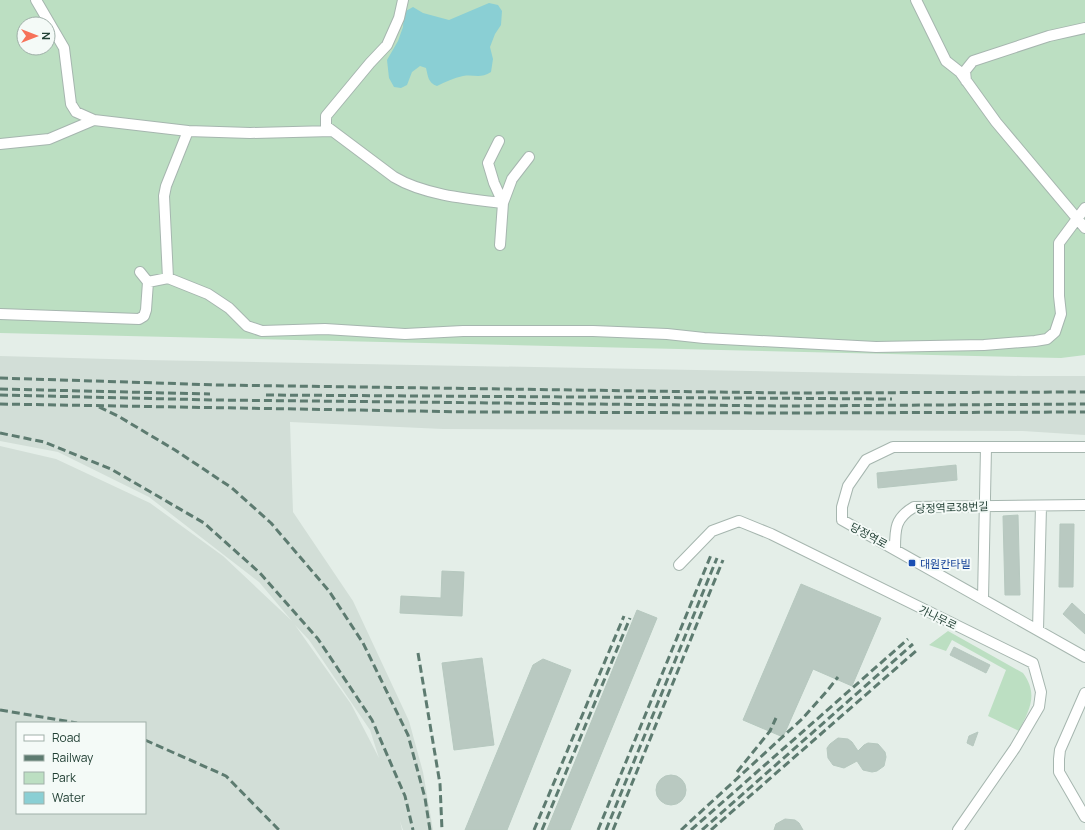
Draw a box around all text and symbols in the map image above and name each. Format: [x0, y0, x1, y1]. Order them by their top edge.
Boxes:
north arrow [16, 16, 56, 56]
text: N [39, 32, 54, 40]
street label: 당정역로38번길 [915, 498, 989, 516]
street label: 당정역로 [848, 519, 890, 551]
place label: 대원칸타빌 [920, 556, 971, 571]
marker: 대원칸타빌 [907, 558, 917, 568]
street label: 가나무로 [917, 601, 959, 633]
legend [16, 722, 146, 814]
text: Road [52, 729, 80, 746]
text: Railway [52, 749, 94, 766]
text: Park [52, 769, 77, 786]
text: Water [52, 789, 86, 806]

